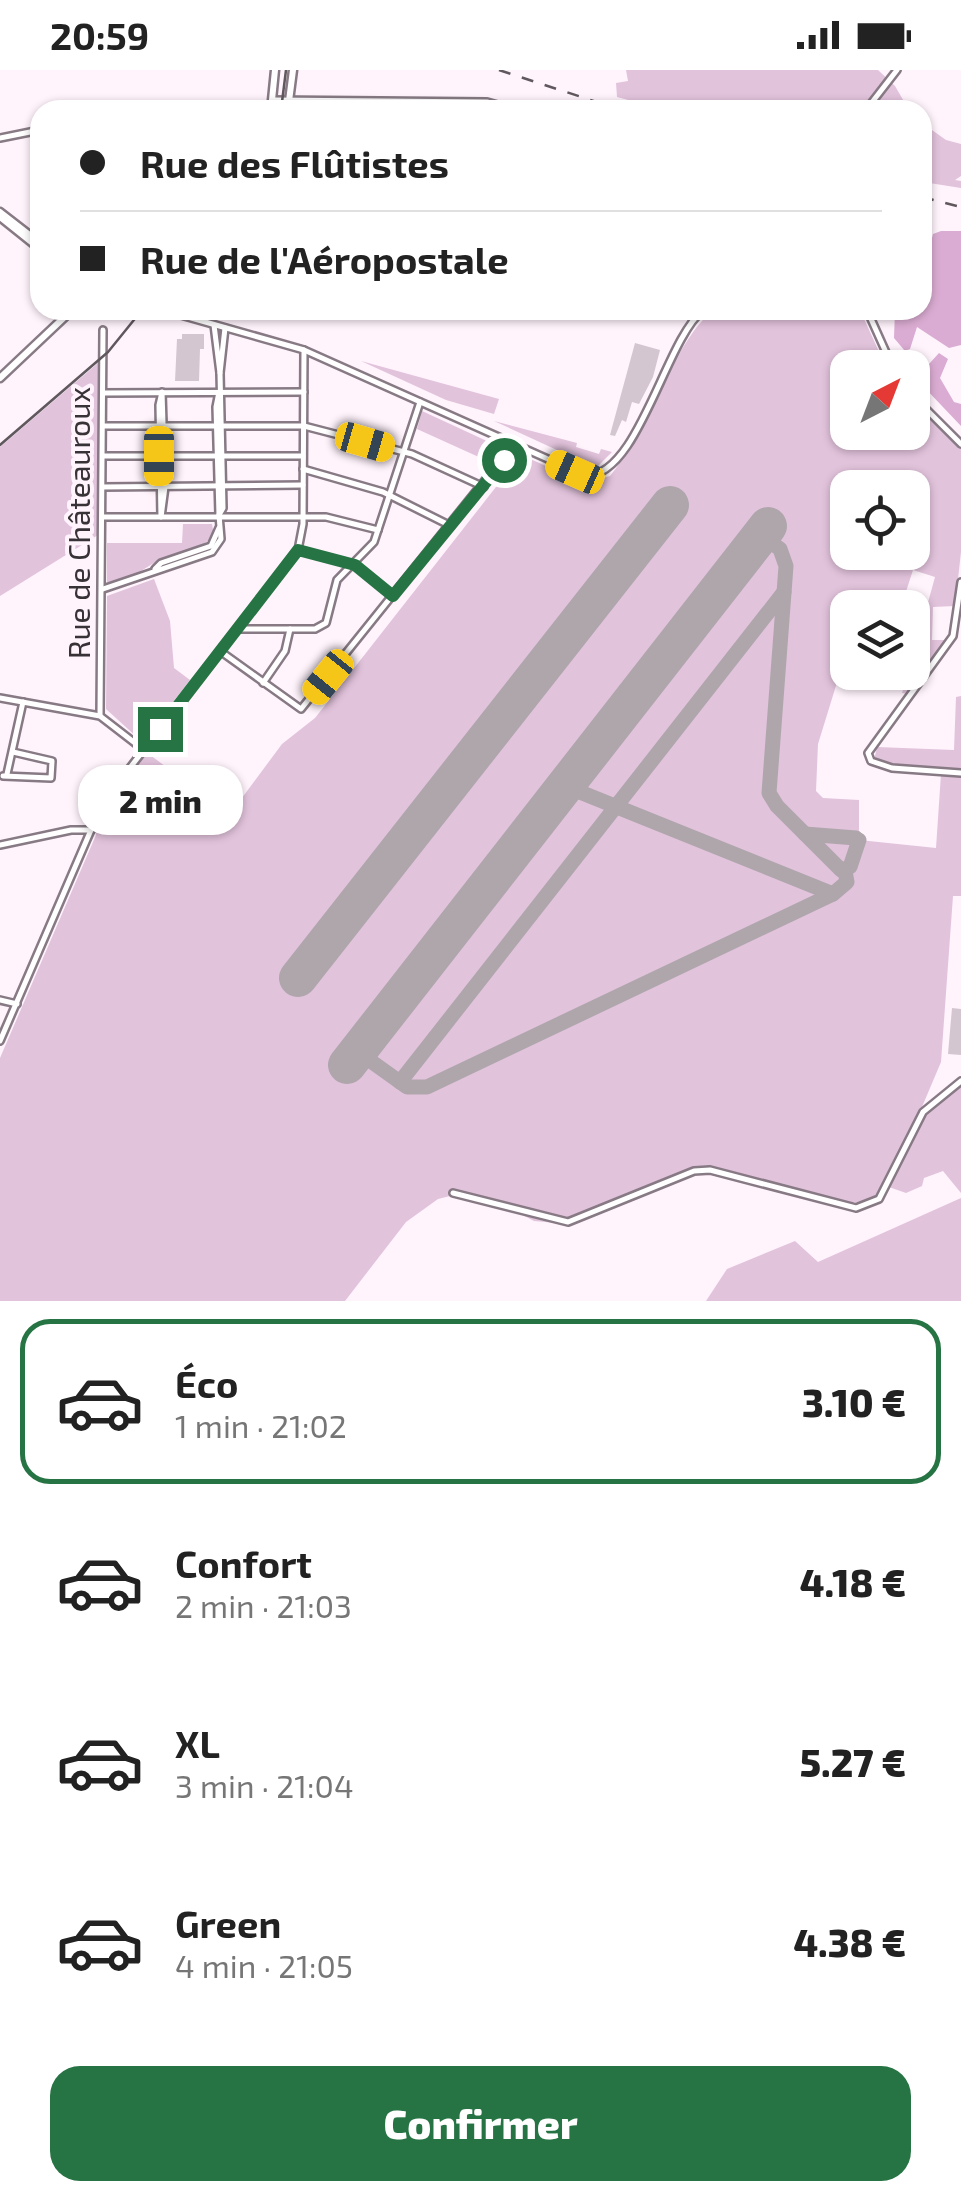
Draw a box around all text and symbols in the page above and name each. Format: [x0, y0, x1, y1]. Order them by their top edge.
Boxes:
text: 20:59 [50, 12, 149, 58]
text: Rue des Flûtistes [140, 140, 449, 186]
text: Rue de l'Aéropostale [140, 236, 509, 282]
north arrow [830, 350, 930, 450]
map controls [830, 350, 930, 690]
street label: Rue de Châteauroux [60, 387, 96, 659]
car [332, 419, 398, 465]
car [144, 426, 174, 486]
route start [482, 438, 527, 483]
car [541, 446, 609, 498]
button: locate [830, 470, 930, 570]
button: layers [830, 590, 930, 690]
car [297, 644, 359, 710]
route end [138, 707, 183, 752]
callout: 2 min [78, 764, 242, 834]
text: 2 min [119, 781, 202, 819]
icon: car [55, 1357, 145, 1447]
text: Éco [175, 1360, 238, 1406]
text: 3.10 € [802, 1379, 906, 1425]
text: 1 min · 21:02 [175, 1406, 347, 1444]
icon: car [55, 1537, 145, 1627]
text: Confort [175, 1540, 312, 1586]
text: 4.18 € [800, 1559, 906, 1605]
text: 2 min · 21:03 [175, 1586, 352, 1624]
icon: car [55, 1717, 145, 1807]
text: XL [175, 1720, 220, 1766]
text: 5.27 € [800, 1739, 906, 1785]
text: 3 min · 21:04 [175, 1766, 354, 1804]
icon: car [55, 1897, 145, 1987]
text: Green [175, 1900, 281, 1946]
text: 4.38 € [793, 1919, 906, 1965]
text: 4 min · 21:05 [175, 1946, 353, 1984]
button: Confirmer [50, 2066, 911, 2181]

